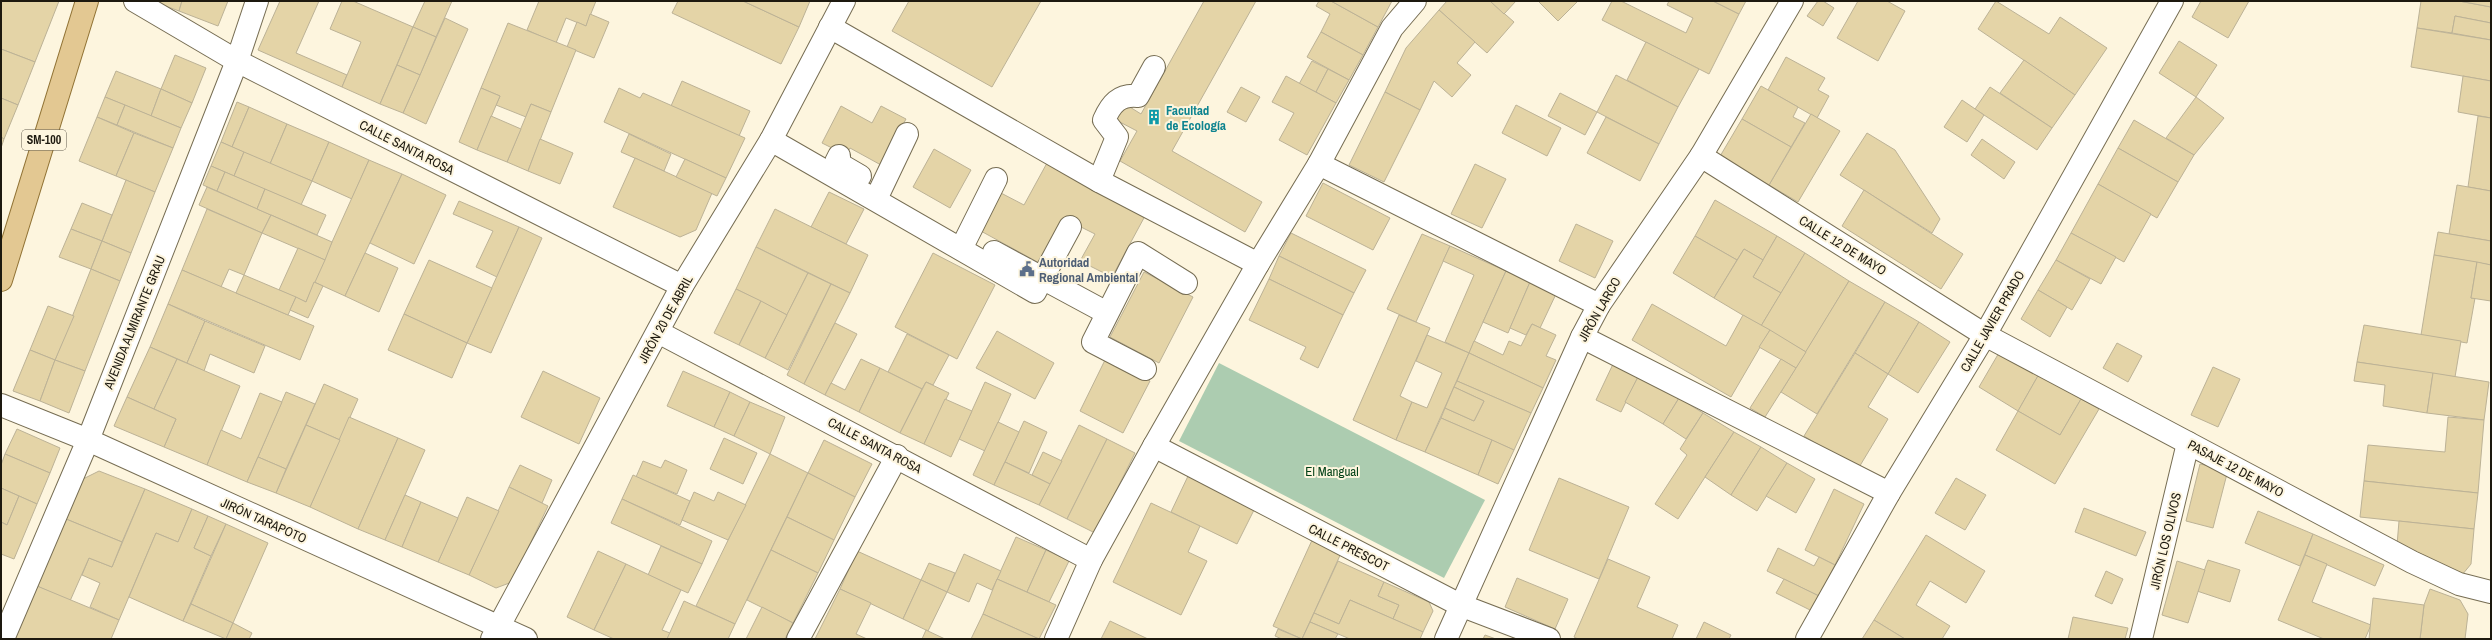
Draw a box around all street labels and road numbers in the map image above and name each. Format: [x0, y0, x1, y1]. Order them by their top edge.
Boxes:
street label: CALLE SANTA ROSA [357, 116, 458, 179]
road number: SM-100 [22, 130, 66, 150]
street label: CALLE 12 DE MAYO [1796, 212, 1890, 279]
street label: AVENIDA ALMIRANTE GRAU [99, 253, 169, 392]
street label: CALLE JAVIER PRADO [1957, 268, 2028, 375]
street label: JIRÓN 20 DE ABRIL [634, 272, 697, 366]
street label: JIRÓN LARCO [1574, 274, 1625, 345]
street label: CALLE SANTA ROSA [825, 414, 925, 478]
street label: PASAJE 12 DE MAYO [2185, 436, 2287, 501]
street label: JIRÓN LOS OLIVOS [2146, 491, 2185, 591]
street label: JIRÓN TARAPOTO [218, 494, 309, 547]
street label: CALLE PRESCOT [1306, 520, 1392, 575]

